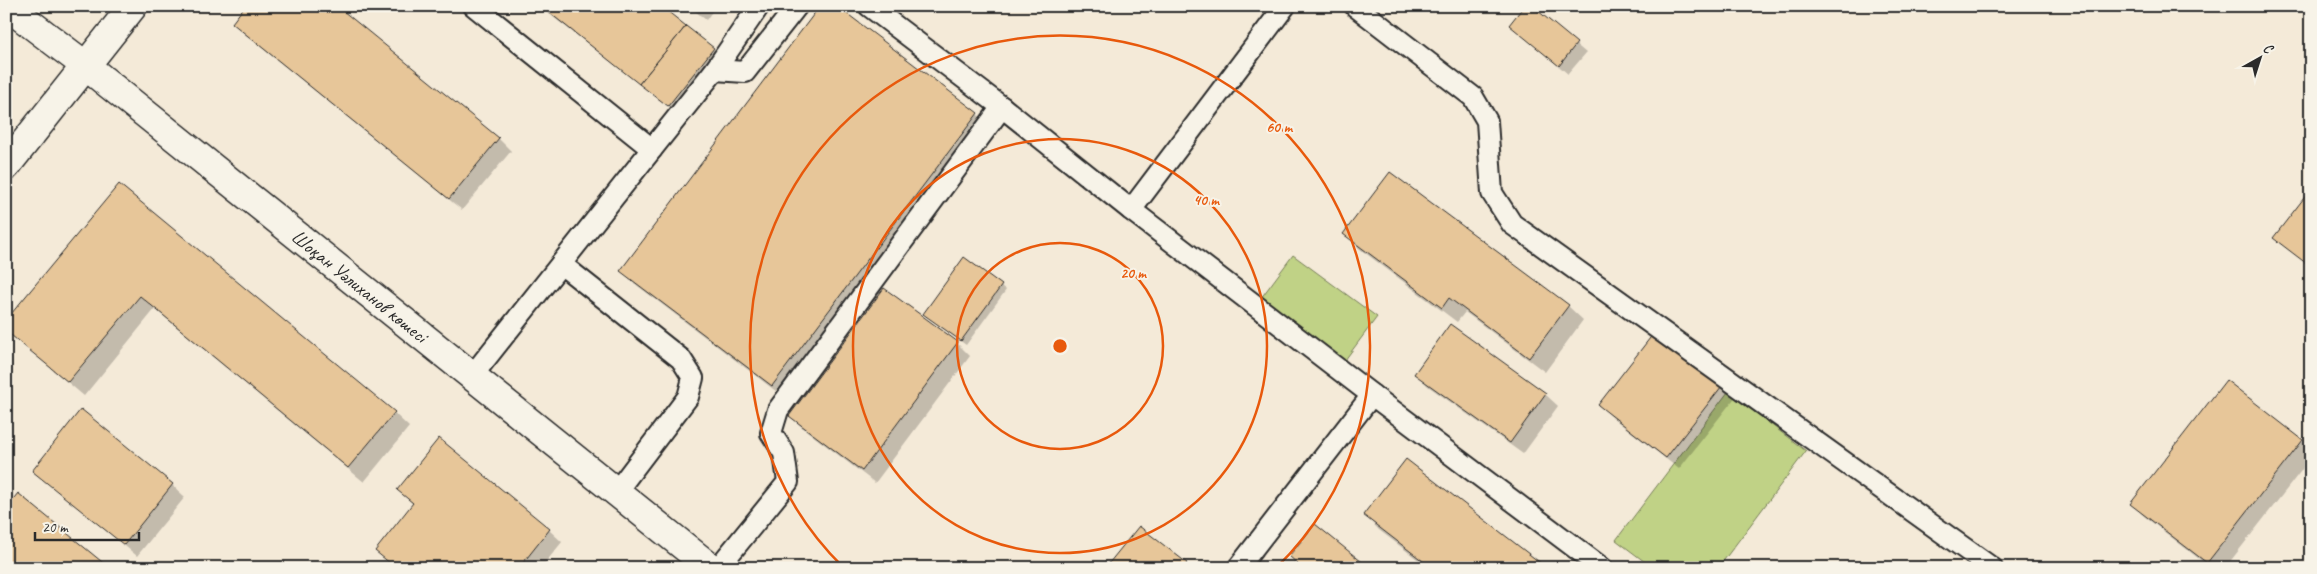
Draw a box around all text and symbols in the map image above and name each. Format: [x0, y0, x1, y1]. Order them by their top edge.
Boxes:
north arrow [2234, 32, 2284, 82]
text: С [2260, 40, 2278, 58]
text: 60 m [1266, 118, 1293, 137]
text: 40 m [1193, 191, 1220, 210]
street label: Шоқан Уәлиханов көшесі [286, 224, 434, 350]
text: 20 m [1120, 264, 1147, 283]
centre of rings [1051, 337, 1069, 355]
scale bar [35, 509, 139, 541]
text: 20 m [42, 518, 69, 537]

